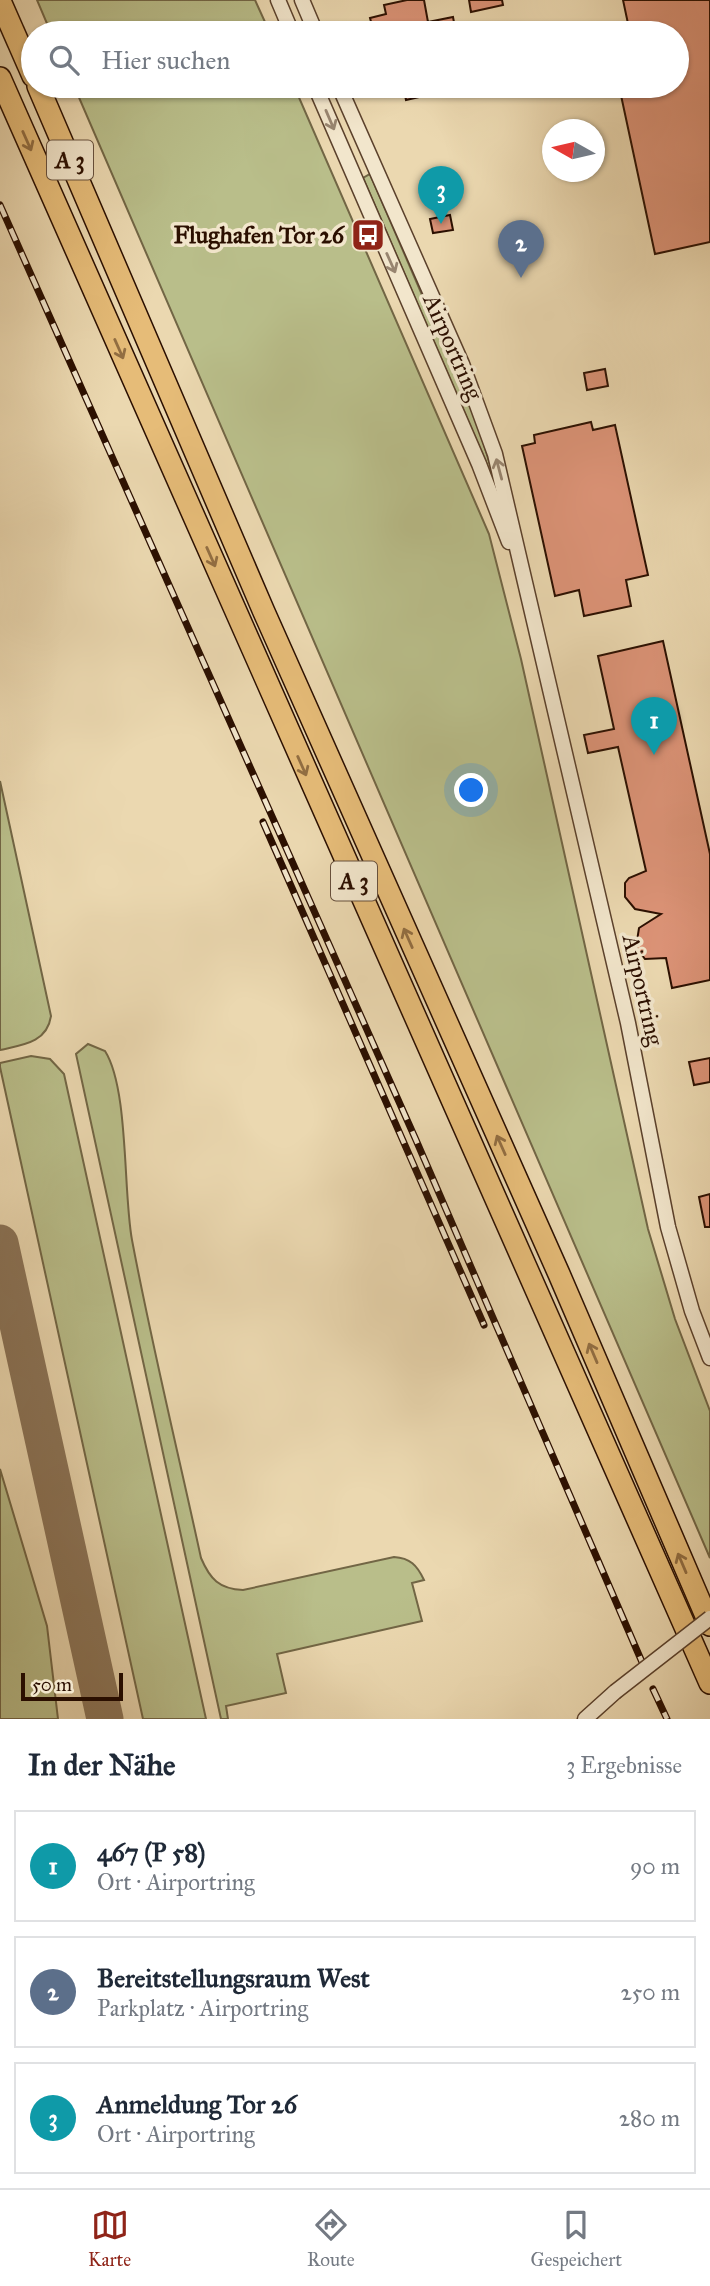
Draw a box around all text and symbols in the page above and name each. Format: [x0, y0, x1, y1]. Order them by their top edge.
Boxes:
search box [21, 21, 689, 98]
icon: search [45, 41, 83, 79]
text: Hier suchen [101, 44, 230, 76]
one-way arrow [324, 109, 337, 131]
north arrow [542, 119, 605, 182]
one-way arrow [21, 130, 34, 151]
road number: A 3 [47, 140, 93, 180]
pin: 3 [418, 166, 464, 224]
bus stop icon: Flughafen Tor 26 [349, 216, 387, 254]
place label: Flughafen Tor 26 [174, 220, 346, 250]
pin: 2 [498, 220, 544, 278]
one-way arrow [385, 251, 398, 273]
street label: Airportring [416, 288, 490, 406]
one-way arrow [113, 338, 126, 359]
one-way arrow [492, 458, 505, 480]
one-way arrow [205, 546, 218, 568]
pin: 1 [631, 697, 677, 755]
one-way arrow [296, 754, 309, 776]
your location [454, 773, 488, 807]
road number: A 3 [331, 862, 377, 900]
one-way arrow [401, 927, 414, 949]
street label: Airportring [615, 930, 671, 1049]
one-way arrow [494, 1135, 507, 1157]
one-way arrow [586, 1343, 599, 1365]
one-way arrow [675, 1552, 688, 1574]
scale bar [21, 1670, 122, 1702]
text: 50 m [32, 1673, 72, 1696]
text: In der Nähe [28, 1747, 176, 1783]
text: 3 Ergebnisse [566, 1751, 682, 1779]
text: 467 (P 58) [97, 1836, 205, 1868]
text: 1 [48, 1852, 58, 1880]
text: 90 m [630, 1852, 680, 1880]
text: Ort · Airportring [97, 1868, 255, 1896]
text: Bereitstellungsraum West [97, 1962, 370, 1994]
text: 2 [47, 1978, 59, 2006]
text: 250 m [620, 1978, 680, 2006]
text: Parkplatz · Airportring [97, 1994, 308, 2022]
text: Anmeldung Tor 26 [97, 2088, 297, 2120]
text: 3 [48, 2104, 58, 2132]
text: 280 m [619, 2104, 680, 2132]
text: Ort · Airportring [97, 2120, 255, 2148]
tab: Karte [88, 2206, 131, 2271]
tab: Route [307, 2206, 355, 2271]
tab: Gespeichert [531, 2206, 622, 2271]

